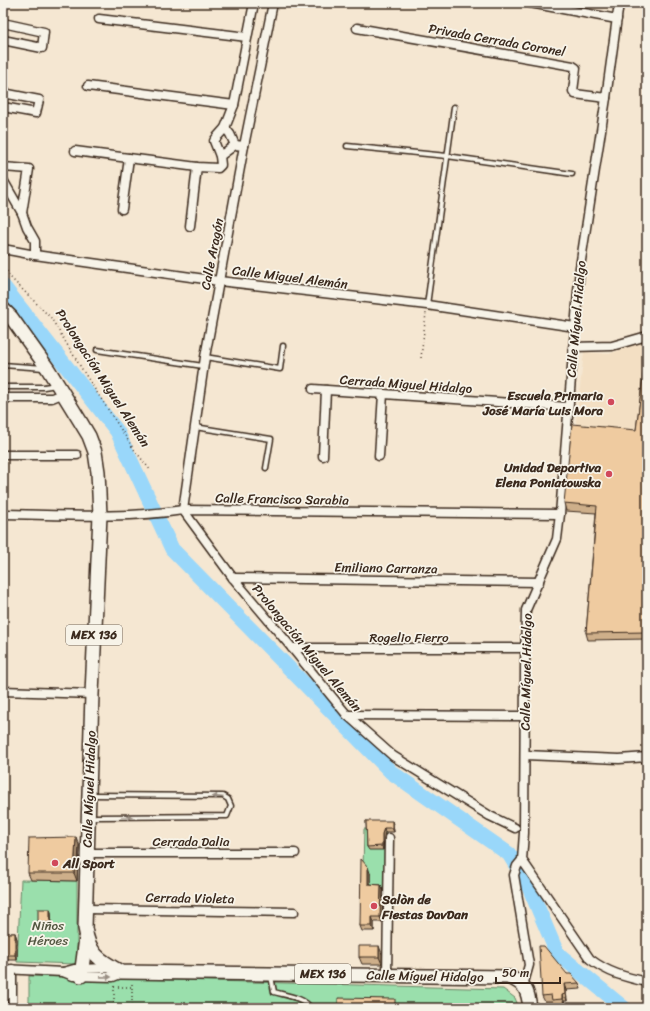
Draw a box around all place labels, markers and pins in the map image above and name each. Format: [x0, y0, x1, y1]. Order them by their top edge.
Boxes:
place label: Escuela Primaria José María Luis Mora [482, 384, 603, 422]
marker: Escuela Primaria José María Luis Mora [606, 397, 616, 407]
place label: Unidad Deportiva Elena Poniatowska [495, 456, 601, 494]
marker: Unidad Deportiva Elena Poniatowska [604, 469, 614, 479]
place label: All Sport [62, 852, 115, 875]
marker: All Sport [50, 858, 60, 868]
place label: Salòn de Fiestas DavDan [381, 888, 469, 926]
marker: Salòn de Fiestas DavDan [369, 901, 379, 911]

